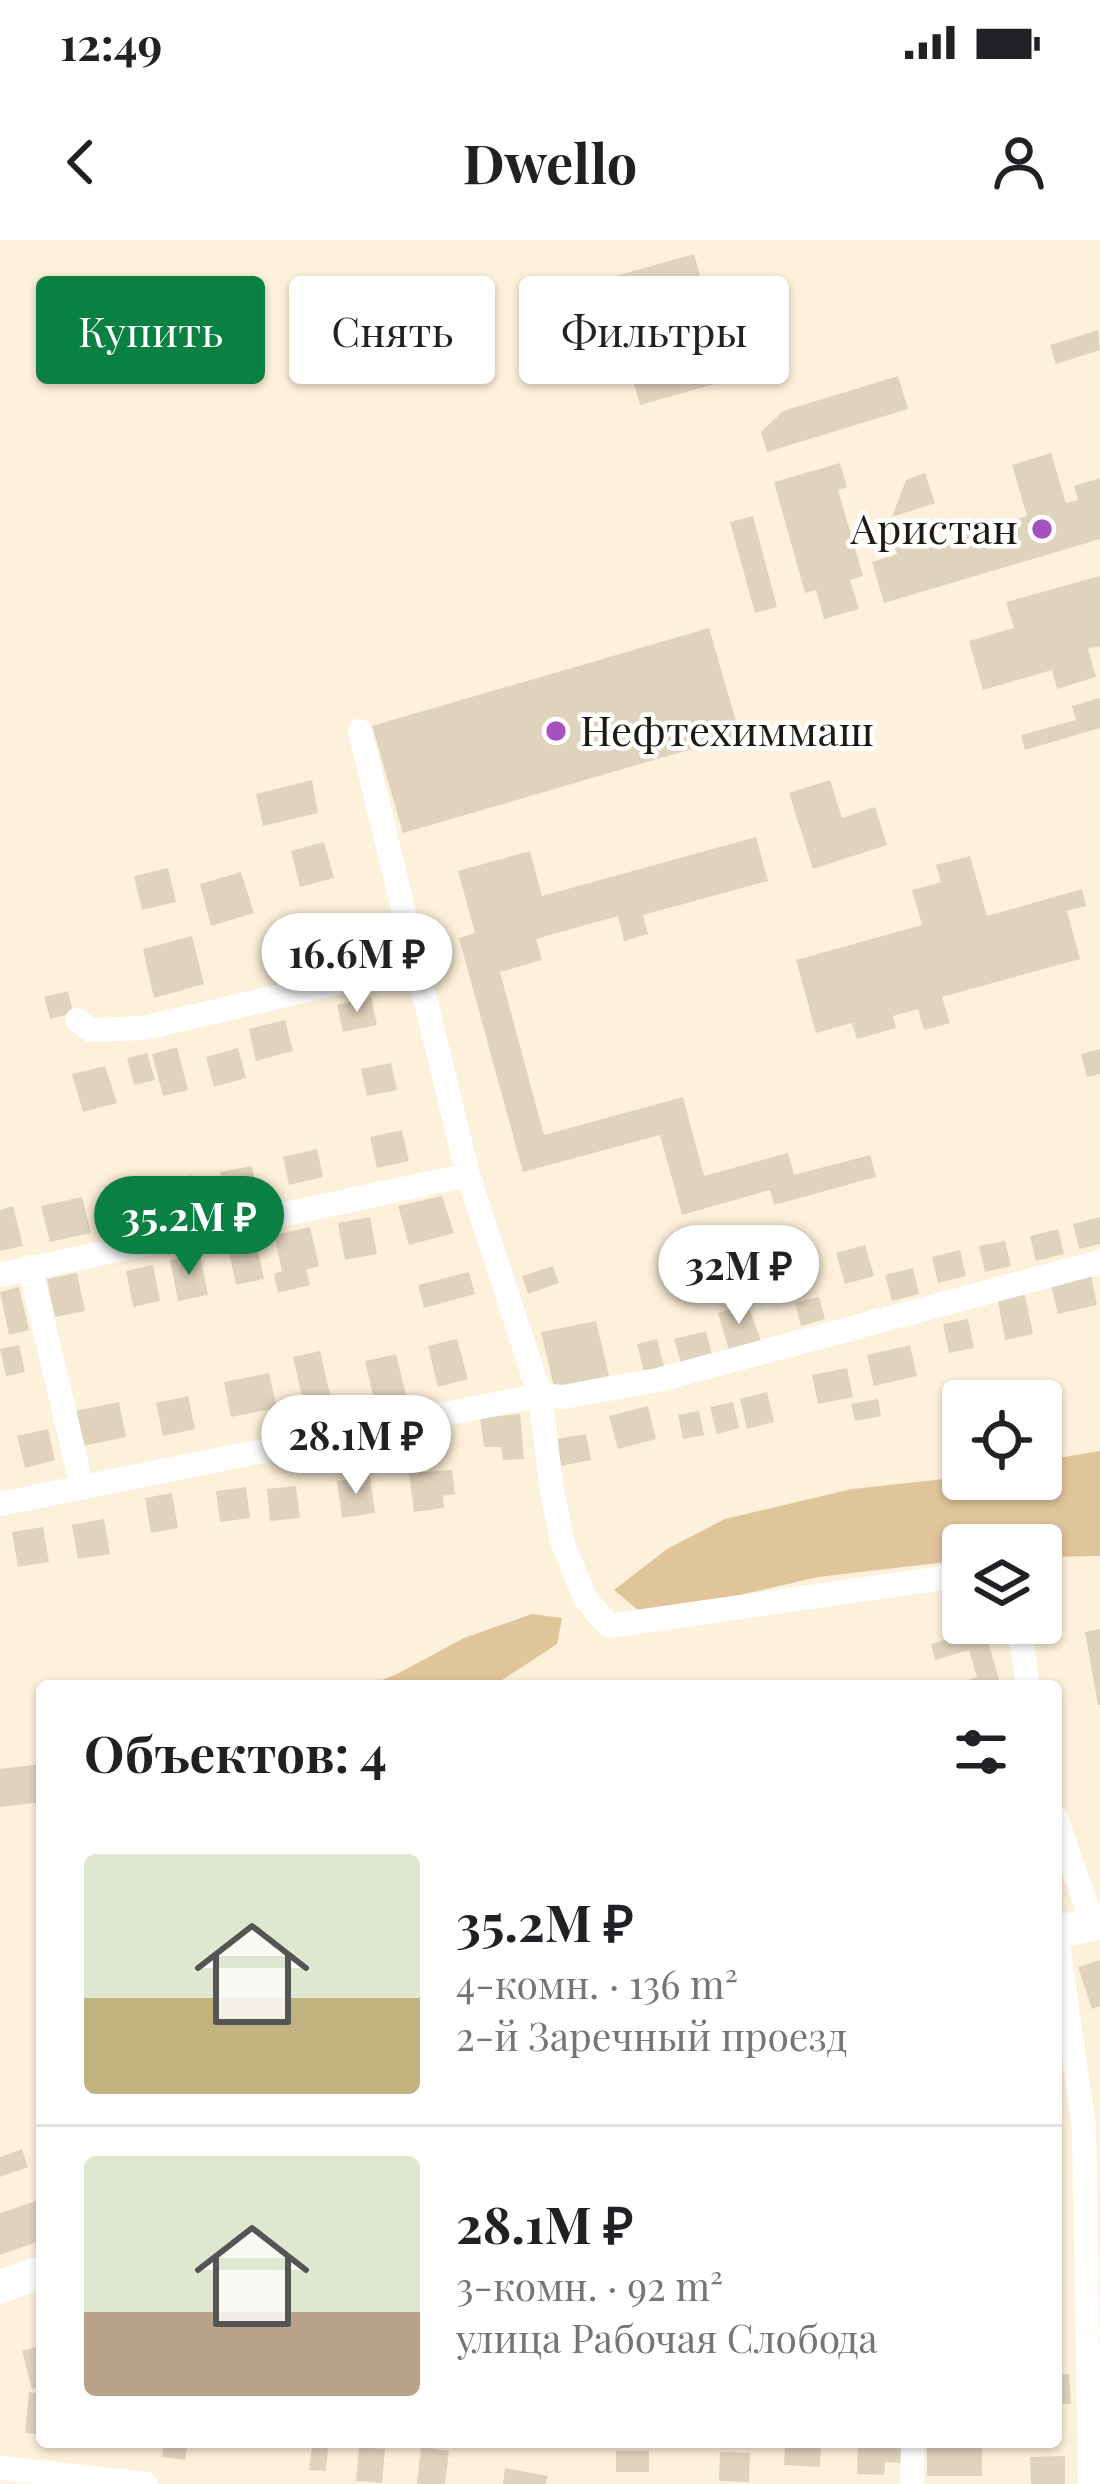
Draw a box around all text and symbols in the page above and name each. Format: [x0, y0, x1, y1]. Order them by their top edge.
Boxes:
text: 12:49 [60, 12, 162, 72]
text: Dwello [463, 126, 637, 198]
icon: back [48, 129, 114, 195]
icon: person [986, 129, 1052, 195]
chip: Купить [36, 276, 265, 384]
chip: Снять [289, 276, 495, 384]
chip: Фильтры [519, 276, 789, 384]
place label: Аристан [850, 499, 1018, 555]
marker: Аристан [1029, 516, 1055, 542]
place label: Нефтехиммаш [580, 701, 874, 757]
marker: Нефтехиммаш [543, 718, 569, 744]
pin: 16.6M ₽ [246, 913, 468, 1015]
text: 16.6M ₽ [288, 926, 426, 978]
pin: 35.2M ₽ [78, 1176, 300, 1278]
text: 35.2M ₽ [121, 1189, 257, 1241]
pin: 32M ₽ [655, 1225, 823, 1327]
text: 32M ₽ [685, 1238, 793, 1290]
map controls [942, 1380, 1062, 1644]
button: locate [942, 1380, 1062, 1500]
pin: 28.1M ₽ [245, 1395, 467, 1497]
text: 28.1M ₽ [288, 1408, 424, 1460]
button: layers [942, 1524, 1062, 1644]
text: Объектов: 4 [84, 1718, 387, 1786]
icon: filters [948, 1719, 1014, 1785]
text: 35.2M ₽ [456, 1887, 634, 1955]
icon: home [180, 1902, 324, 2046]
text: 4-комн. · 136 m² [456, 1957, 738, 2009]
text: 2-й Заречный проезд [456, 2009, 847, 2061]
text: 28.1M ₽ [456, 2189, 633, 2257]
icon: home [180, 2204, 324, 2348]
text: 3-комн. · 92 m² [456, 2259, 723, 2311]
text: улица Рабочая Слобода [456, 2311, 878, 2363]

